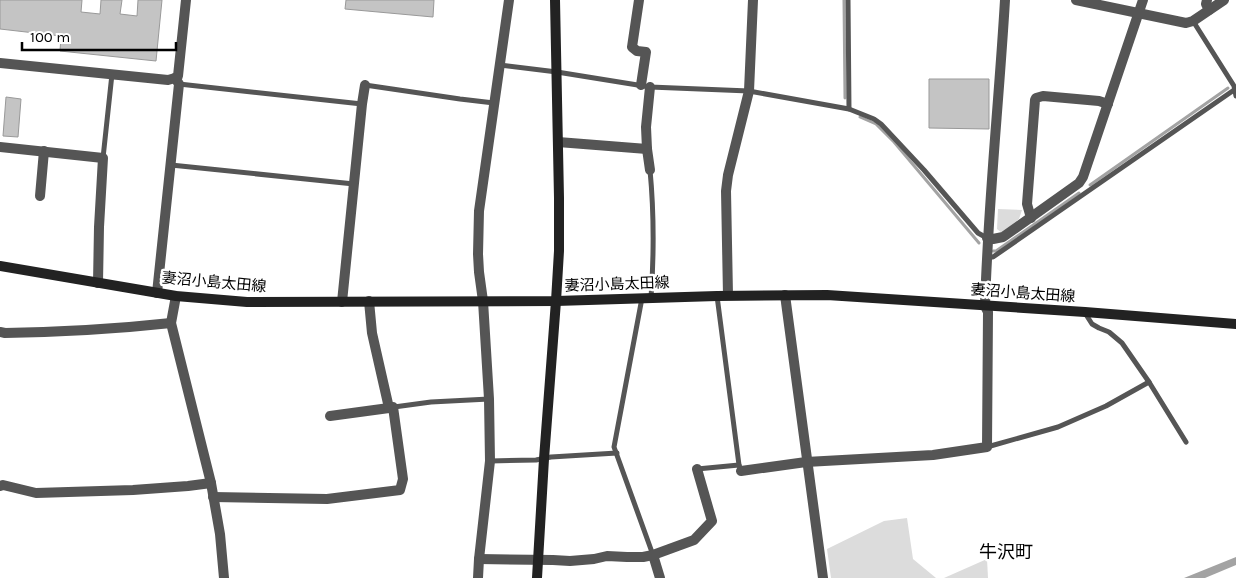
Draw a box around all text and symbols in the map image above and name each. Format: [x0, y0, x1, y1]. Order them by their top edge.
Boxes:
scale bar [22, 20, 176, 52]
text: 100 m [30, 28, 70, 46]
street label: 妻沼小島太田線 [161, 268, 267, 296]
street label: 妻沼小島太田線 [564, 273, 670, 295]
street label: 妻沼小島太田線 [970, 280, 1076, 306]
district label: 牛沢町 [979, 541, 1033, 563]

